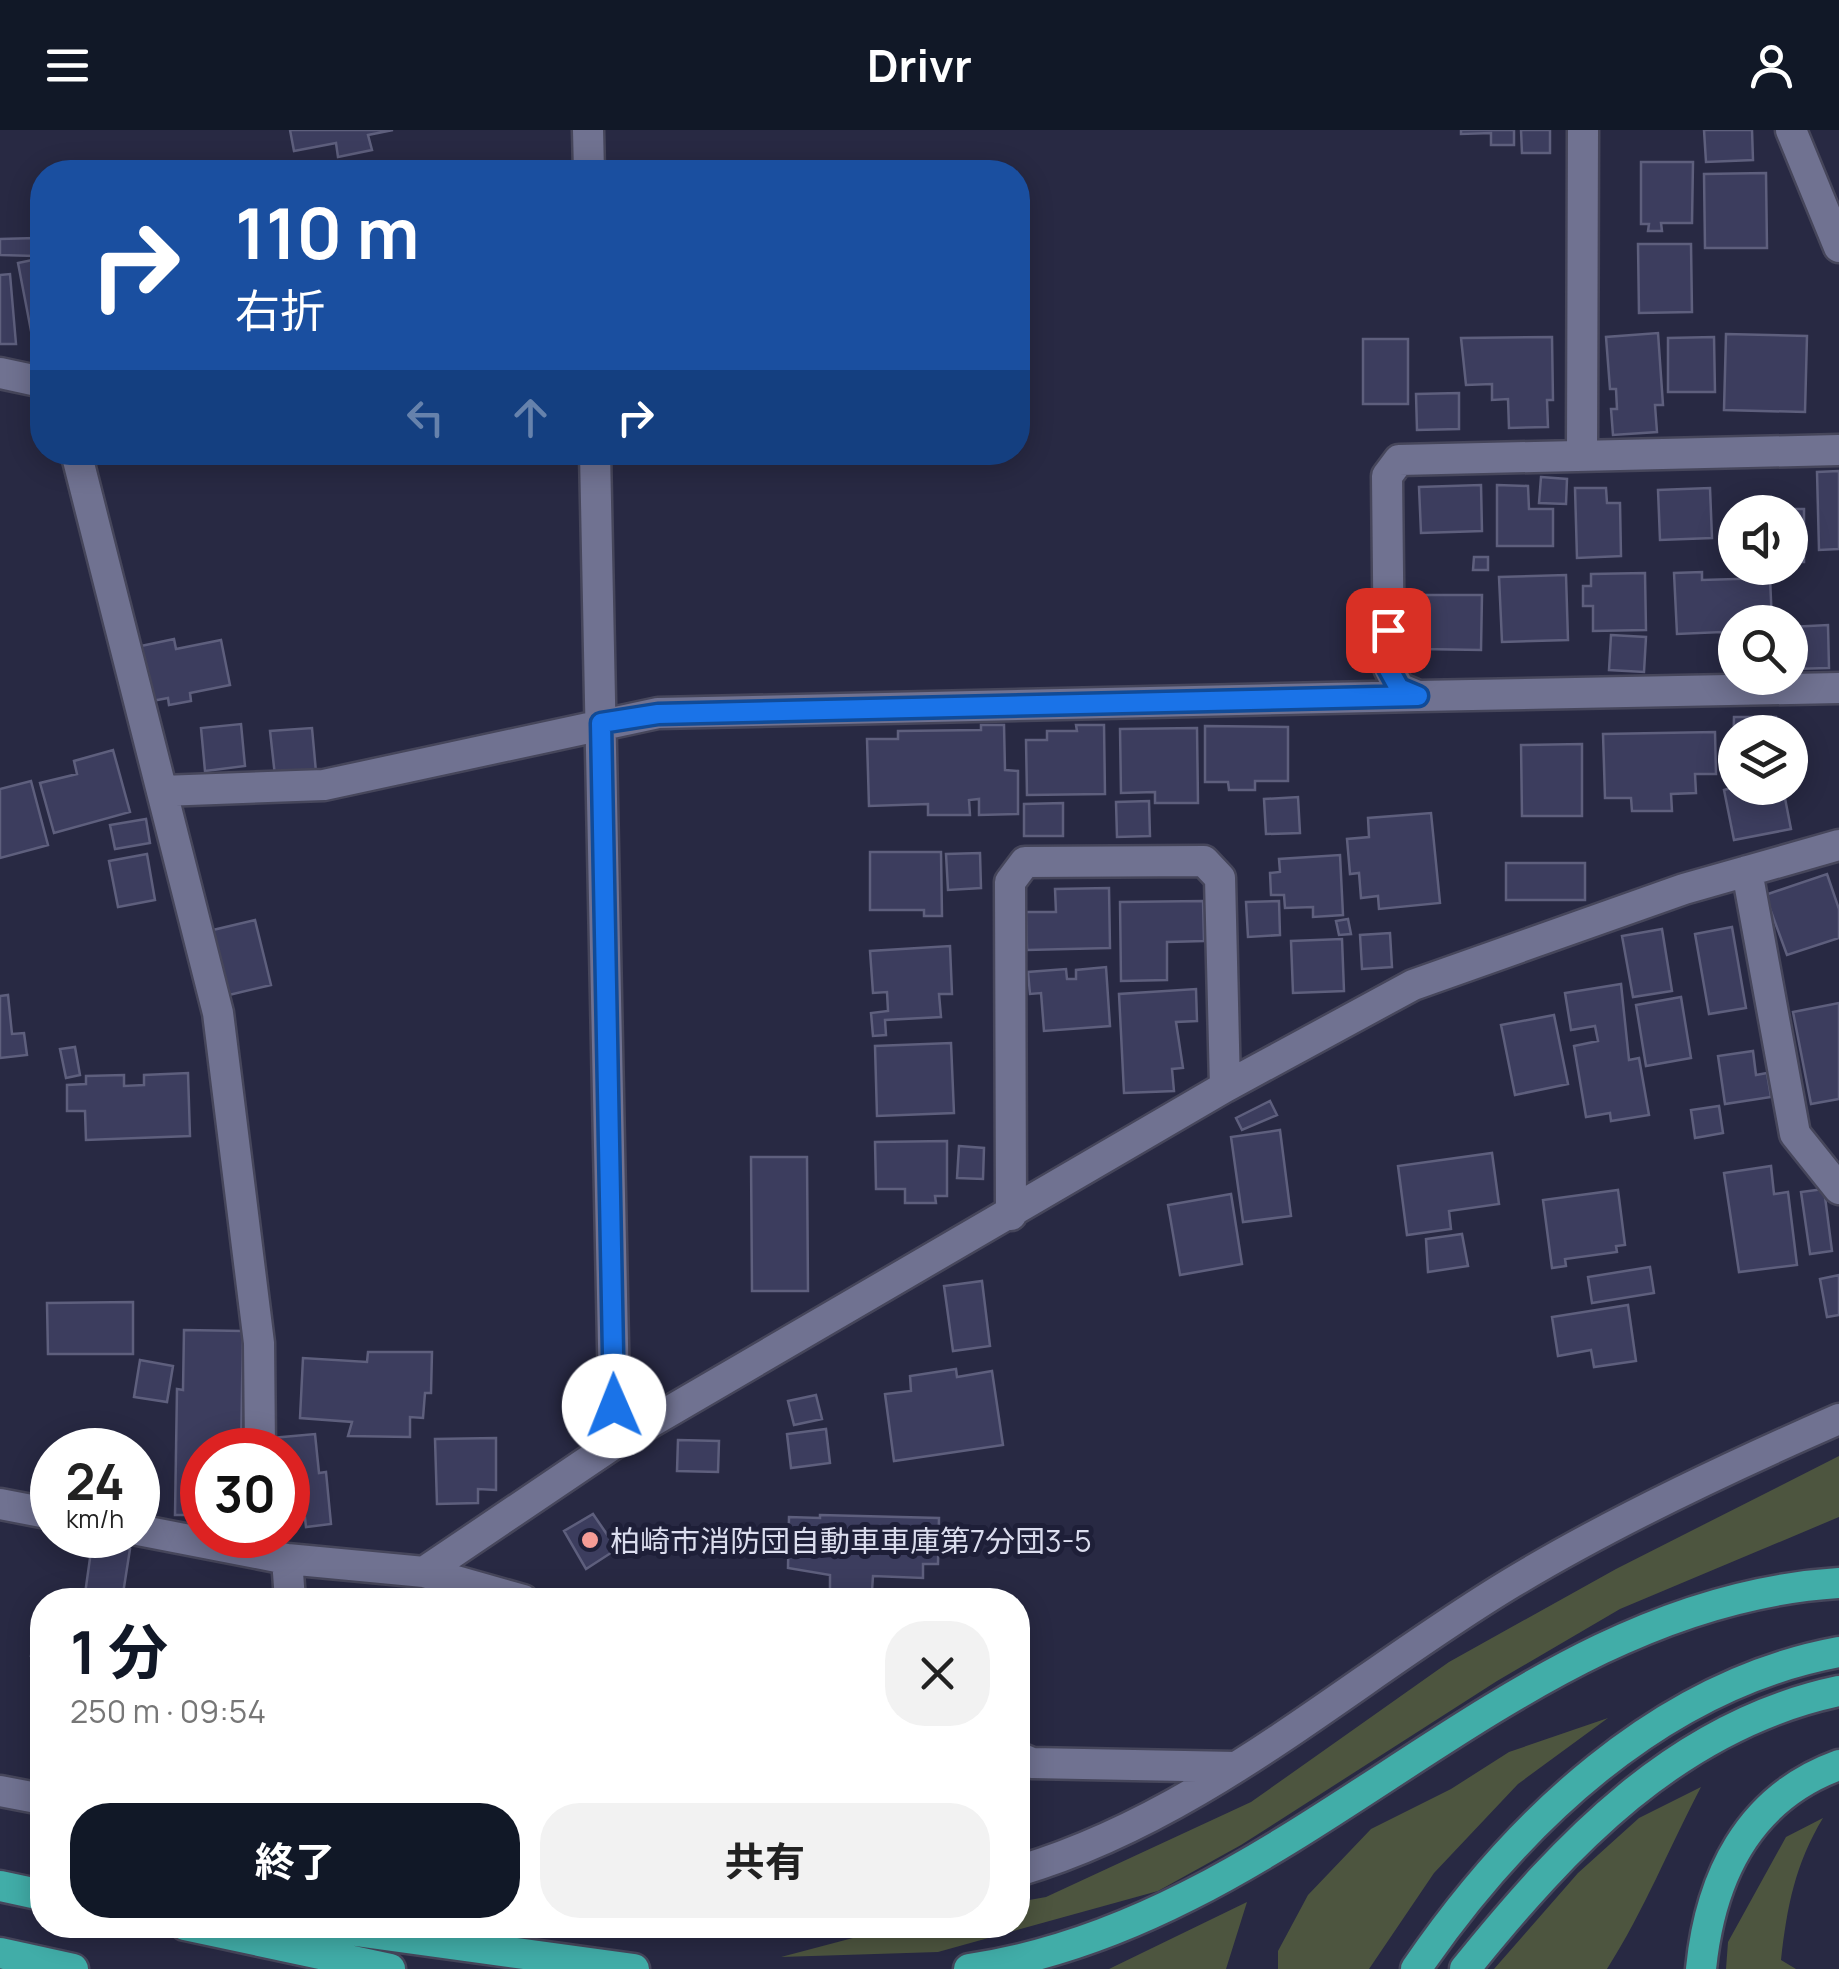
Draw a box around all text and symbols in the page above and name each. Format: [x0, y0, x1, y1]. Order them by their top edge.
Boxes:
text: Drivr [867, 34, 972, 96]
icon: menu [40, 38, 95, 93]
icon: person [1744, 38, 1799, 93]
text: 110 m [235, 184, 419, 280]
icon: right [70, 200, 200, 330]
text: 右折 [235, 279, 325, 341]
icon: left [398, 390, 453, 445]
icon: ahead [503, 390, 558, 445]
icon: right [608, 390, 663, 445]
map controls [1718, 495, 1808, 805]
button: sound [1718, 495, 1808, 585]
pin [1346, 588, 1431, 673]
icon: arrive [1361, 603, 1416, 658]
button: search [1718, 605, 1808, 695]
button: layers [1718, 715, 1808, 805]
position arrow [562, 1354, 666, 1458]
speed limit sign: 30 [180, 1428, 310, 1558]
text: 24 [65, 1447, 125, 1515]
text: km/h [66, 1501, 124, 1536]
place label: 柏崎市消防団自動車車庫第7分団3-5 [610, 1520, 1092, 1561]
marker: 柏崎市消防団自動車車庫第7分団3-5 [579, 1529, 601, 1551]
text: 1 分 [70, 1610, 168, 1692]
button: close [885, 1621, 990, 1726]
text: 250 m · 09:54 [70, 1689, 266, 1733]
button: 終了 [70, 1803, 520, 1918]
button: 共有 [540, 1803, 990, 1918]

